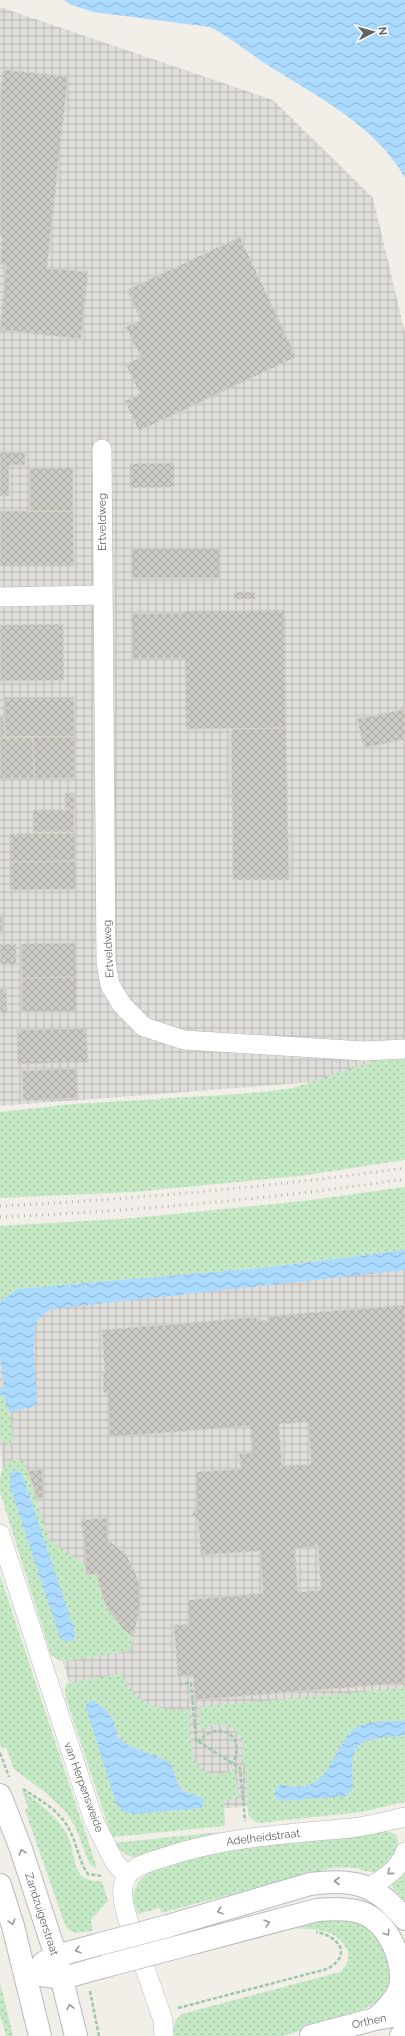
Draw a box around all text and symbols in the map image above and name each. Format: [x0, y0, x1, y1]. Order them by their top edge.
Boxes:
north arrow [353, 12, 393, 52]
text: N [376, 26, 389, 36]
street label: Ertveldweg [96, 493, 109, 551]
street label: Ertveldweg [100, 920, 117, 978]
street label: van Herpensweide [61, 1740, 106, 1835]
street label: Adelheidstraat [225, 1826, 301, 1848]
one-way arrow [18, 1849, 26, 1856]
one-way arrow [388, 1868, 395, 1875]
street label: Zandzuigerstraat [22, 1871, 61, 1957]
one-way arrow [334, 1877, 340, 1885]
one-way arrow [217, 1906, 224, 1915]
one-way arrow [7, 1918, 16, 1925]
one-way arrow [263, 1919, 270, 1928]
one-way arrow [382, 1929, 390, 1936]
one-way arrow [75, 1945, 82, 1954]
one-way arrow [66, 2004, 74, 2010]
street label: Orthen [351, 2011, 388, 2031]

